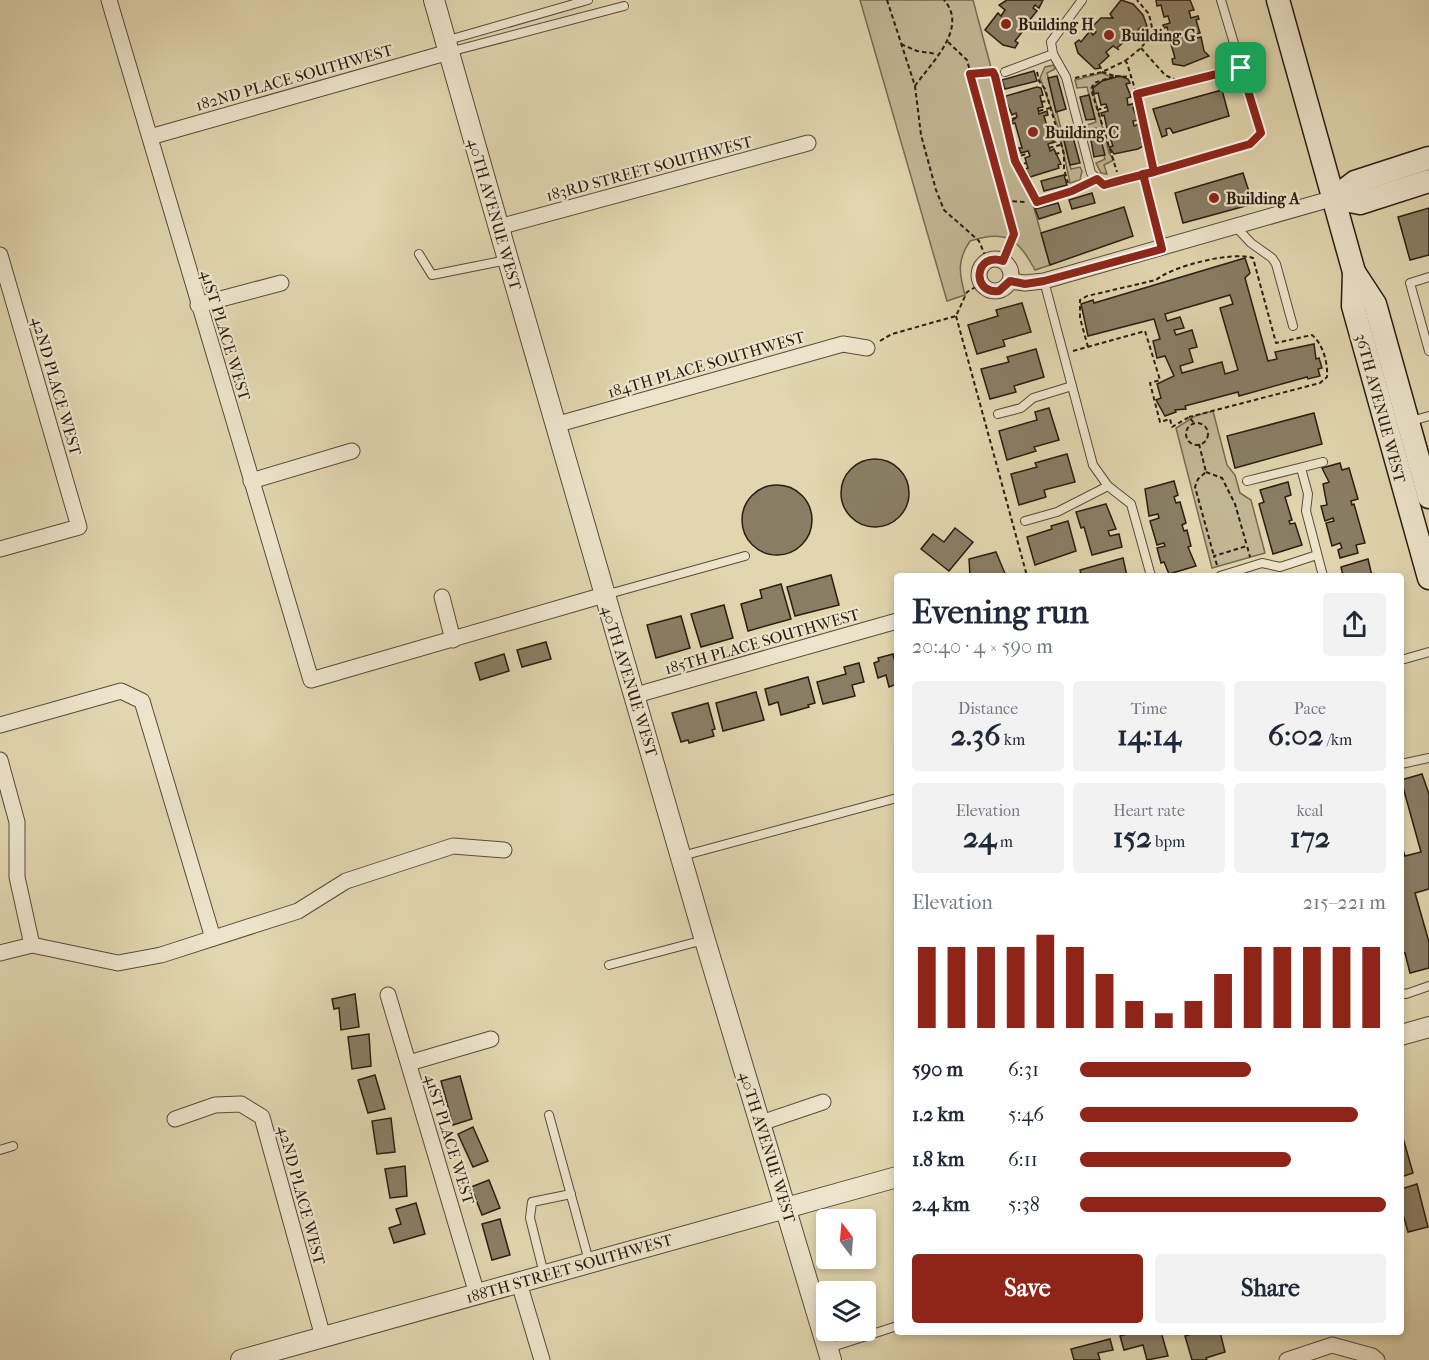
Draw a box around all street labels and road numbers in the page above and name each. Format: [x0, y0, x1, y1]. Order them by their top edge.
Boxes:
street label: 182ND PLACE SOUTHWEST [193, 40, 395, 115]
street label: 183RD STREET SOUTHWEST [544, 132, 755, 205]
street label: 40TH AVENUE WEST [464, 136, 525, 292]
street label: 41ST PLACE WEST [197, 268, 254, 403]
street label: 42ND PLACE WEST [28, 315, 85, 458]
street label: 184TH PLACE SOUTHWEST [605, 327, 807, 402]
street label: 36TH AVENUE WEST [1351, 331, 1410, 485]
street label: 40TH AVENUE WEST [597, 603, 662, 759]
street label: 185TH PLACE SOUTHWEST [662, 604, 862, 678]
street label: 40TH AVENUE WEST [735, 1069, 800, 1225]
street label: 41ST PLACE WEST [421, 1072, 478, 1207]
street label: 42ND PLACE WEST [274, 1123, 329, 1267]
street label: 188TH STREET SOUTHWEST [464, 1230, 675, 1307]

